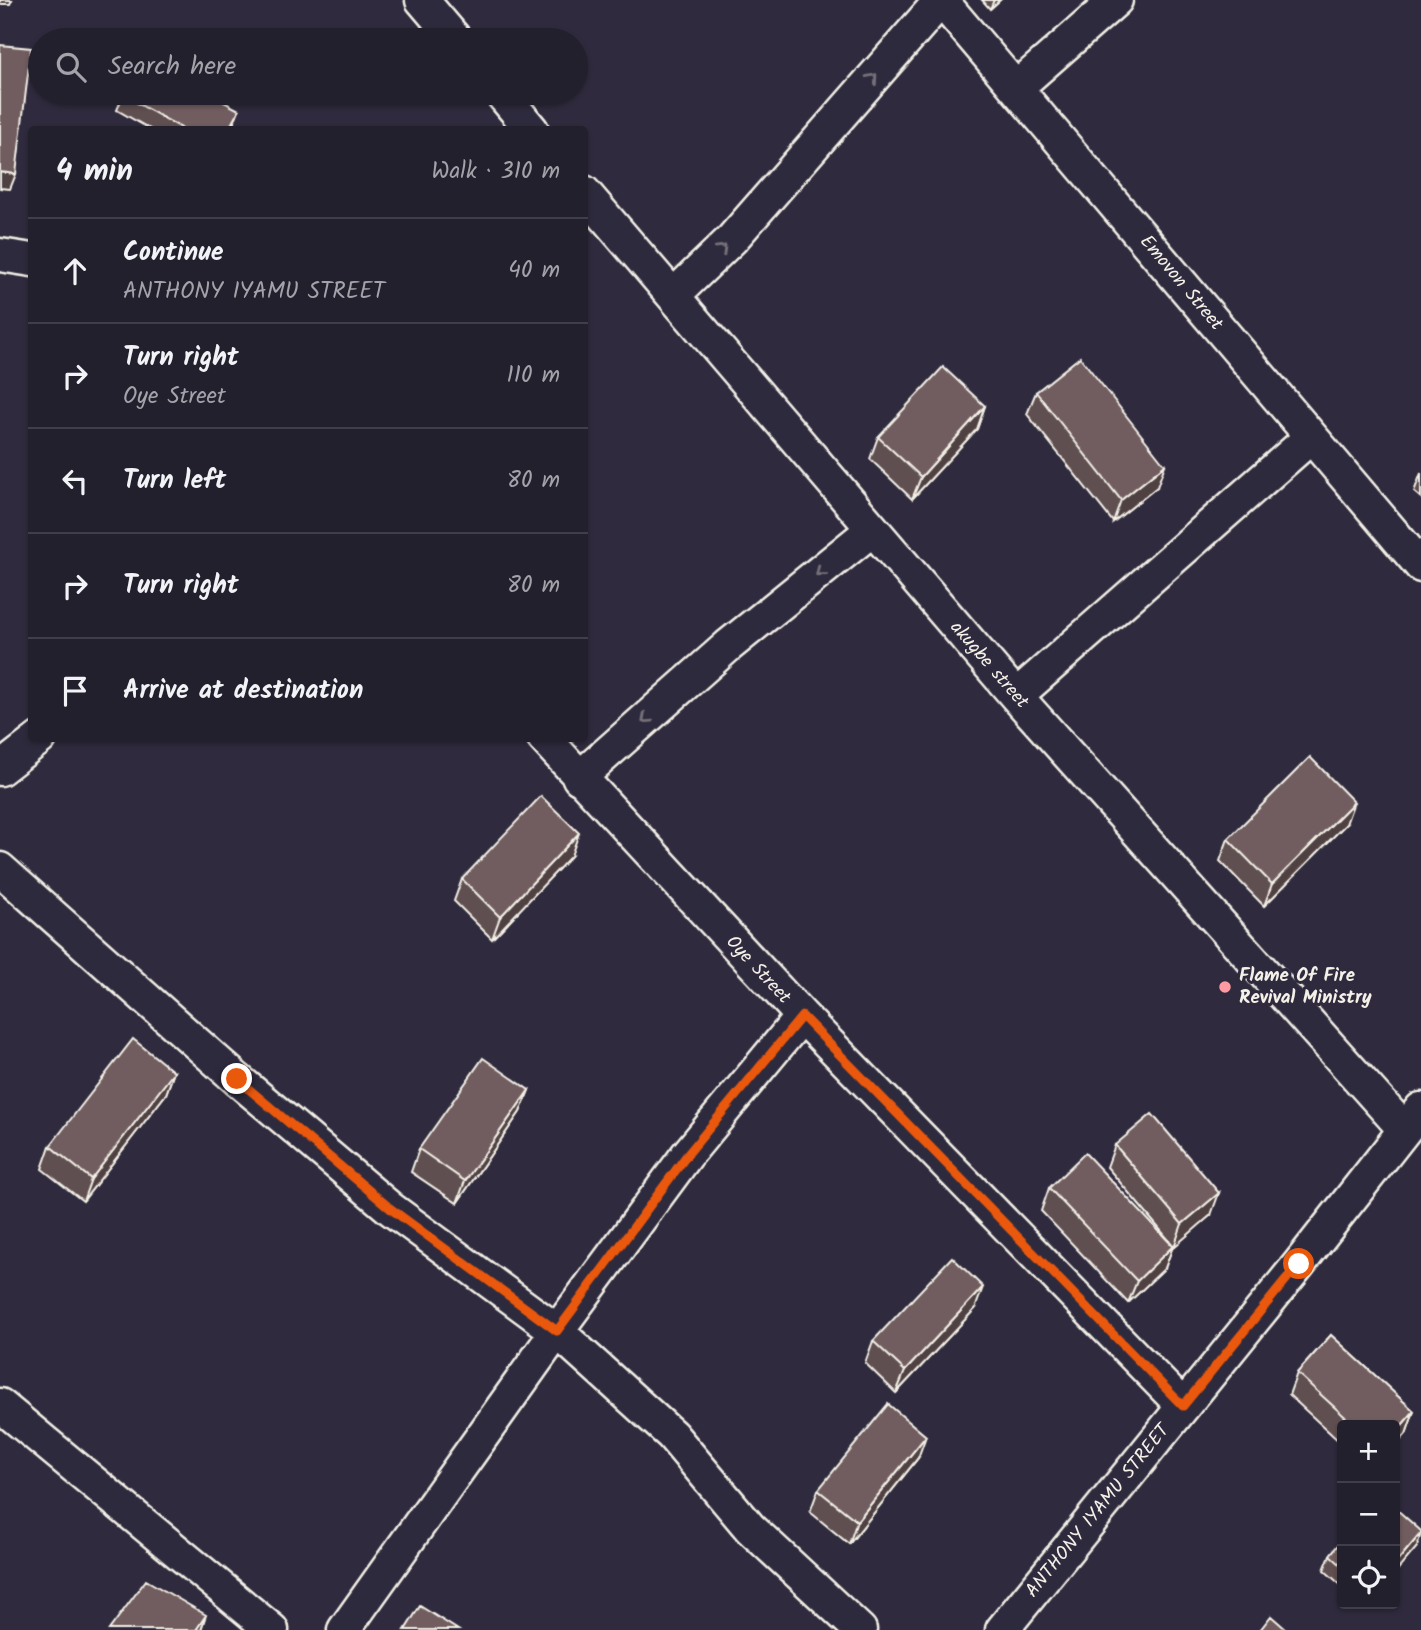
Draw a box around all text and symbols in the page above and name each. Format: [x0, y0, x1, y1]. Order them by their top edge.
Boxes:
search box [28, 28, 588, 105]
text: Search here [108, 46, 236, 88]
icon: search [52, 48, 90, 86]
one-way arrow [865, 74, 877, 87]
text: 4 min [56, 148, 133, 196]
text: Walk · 310 m [432, 154, 560, 190]
street label: Emovon Street [1132, 228, 1231, 338]
text: Continue [123, 232, 224, 274]
one-way arrow [714, 244, 727, 257]
icon: ahead [56, 252, 94, 290]
text: 40 m [508, 253, 560, 289]
text: ANTHONY IYAMU STREET [123, 274, 385, 310]
text: Turn right [123, 337, 239, 379]
icon: right [56, 357, 94, 395]
text: 110 m [507, 358, 560, 394]
text: Oye Street [123, 379, 226, 415]
text: Turn left [123, 460, 226, 502]
icon: left [56, 462, 94, 500]
text: 80 m [507, 463, 560, 499]
one-way arrow [815, 564, 828, 576]
text: Turn right [123, 565, 239, 607]
icon: right [56, 567, 94, 605]
text: 80 m [507, 568, 560, 604]
street label: akugbe street [942, 614, 1036, 716]
text: Arrive at destination [123, 670, 363, 712]
icon: arrive [56, 672, 94, 710]
one-way arrow [641, 711, 654, 723]
street label: Oye Street [718, 929, 798, 1012]
place label: Flame Of Fire Revival Ministry [1239, 961, 1372, 1013]
marker: Flame Of Fire Revival Ministry [1217, 979, 1233, 995]
route end [221, 1063, 252, 1094]
route start [1283, 1248, 1314, 1279]
street label: ANTHONY IYAMU STREET [1018, 1416, 1179, 1605]
map controls [1337, 1420, 1400, 1609]
button: + [1337, 1420, 1400, 1483]
button: − [1337, 1483, 1400, 1546]
button: locate [1337, 1546, 1400, 1609]

